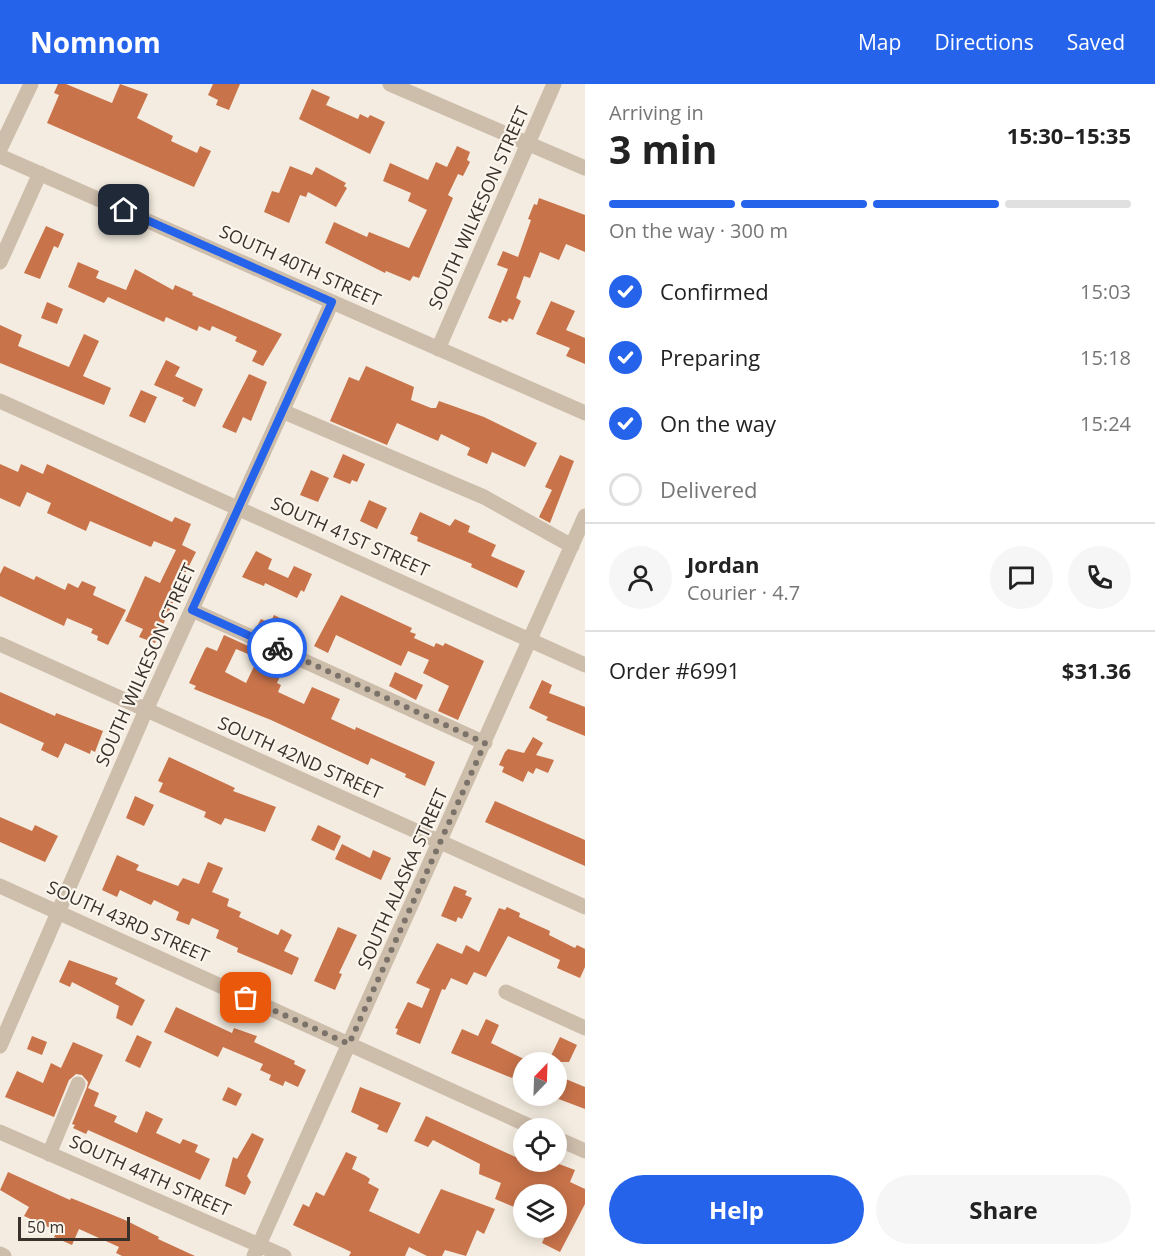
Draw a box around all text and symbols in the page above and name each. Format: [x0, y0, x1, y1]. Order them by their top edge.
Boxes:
text: Nomnom [30, 23, 161, 61]
text: Map [858, 28, 901, 56]
text: Directions [934, 28, 1034, 56]
text: Saved [1067, 28, 1125, 56]
text: Arriving in [609, 99, 704, 126]
street label: SOUTH WILKESON STREET [422, 102, 534, 313]
text: 15:30–15:35 [1007, 120, 1131, 150]
text: 3 min [609, 122, 717, 175]
pin [98, 184, 149, 235]
icon: home [107, 193, 140, 226]
text: On the way · 300 m [609, 217, 788, 244]
street label: SOUTH 40TH STREET [216, 219, 385, 311]
icon: check [609, 275, 642, 308]
text: Confirmed [660, 276, 769, 306]
text: 15:03 [1080, 278, 1131, 305]
icon: check [609, 341, 642, 374]
text: Preparing [660, 342, 760, 372]
text: 15:18 [1080, 344, 1131, 371]
icon: check [609, 407, 642, 440]
text: On the way [660, 408, 776, 438]
text: 15:24 [1080, 410, 1131, 437]
text: Delivered [660, 474, 758, 504]
street label: SOUTH 41ST STREET [268, 490, 433, 582]
button: person [609, 546, 672, 609]
button: chat [990, 546, 1053, 609]
button: phone [1068, 546, 1131, 609]
text: Jordan [687, 549, 760, 579]
street label: SOUTH WILKESON STREET [89, 559, 201, 770]
text: Courier · 4.7 [687, 579, 800, 606]
courier [247, 618, 307, 678]
icon: bike [261, 632, 294, 665]
text: Order #6991 [609, 655, 740, 685]
text: $31.36 [1062, 655, 1131, 685]
street label: SOUTH 42ND STREET [214, 710, 386, 804]
street label: SOUTH ALASKA STREET [352, 785, 453, 972]
street label: SOUTH 43RD STREET [44, 875, 213, 968]
pin [220, 972, 271, 1023]
icon: bag [229, 981, 262, 1014]
north arrow [513, 1052, 567, 1106]
map controls [513, 1052, 567, 1238]
button: locate [513, 1118, 567, 1172]
street label: SOUTH 44TH STREET [66, 1129, 235, 1221]
button: Help [609, 1175, 864, 1244]
button: Share [876, 1175, 1131, 1244]
button: layers [513, 1184, 567, 1238]
scale bar [18, 1214, 130, 1242]
text: 50 m [27, 1216, 64, 1238]

